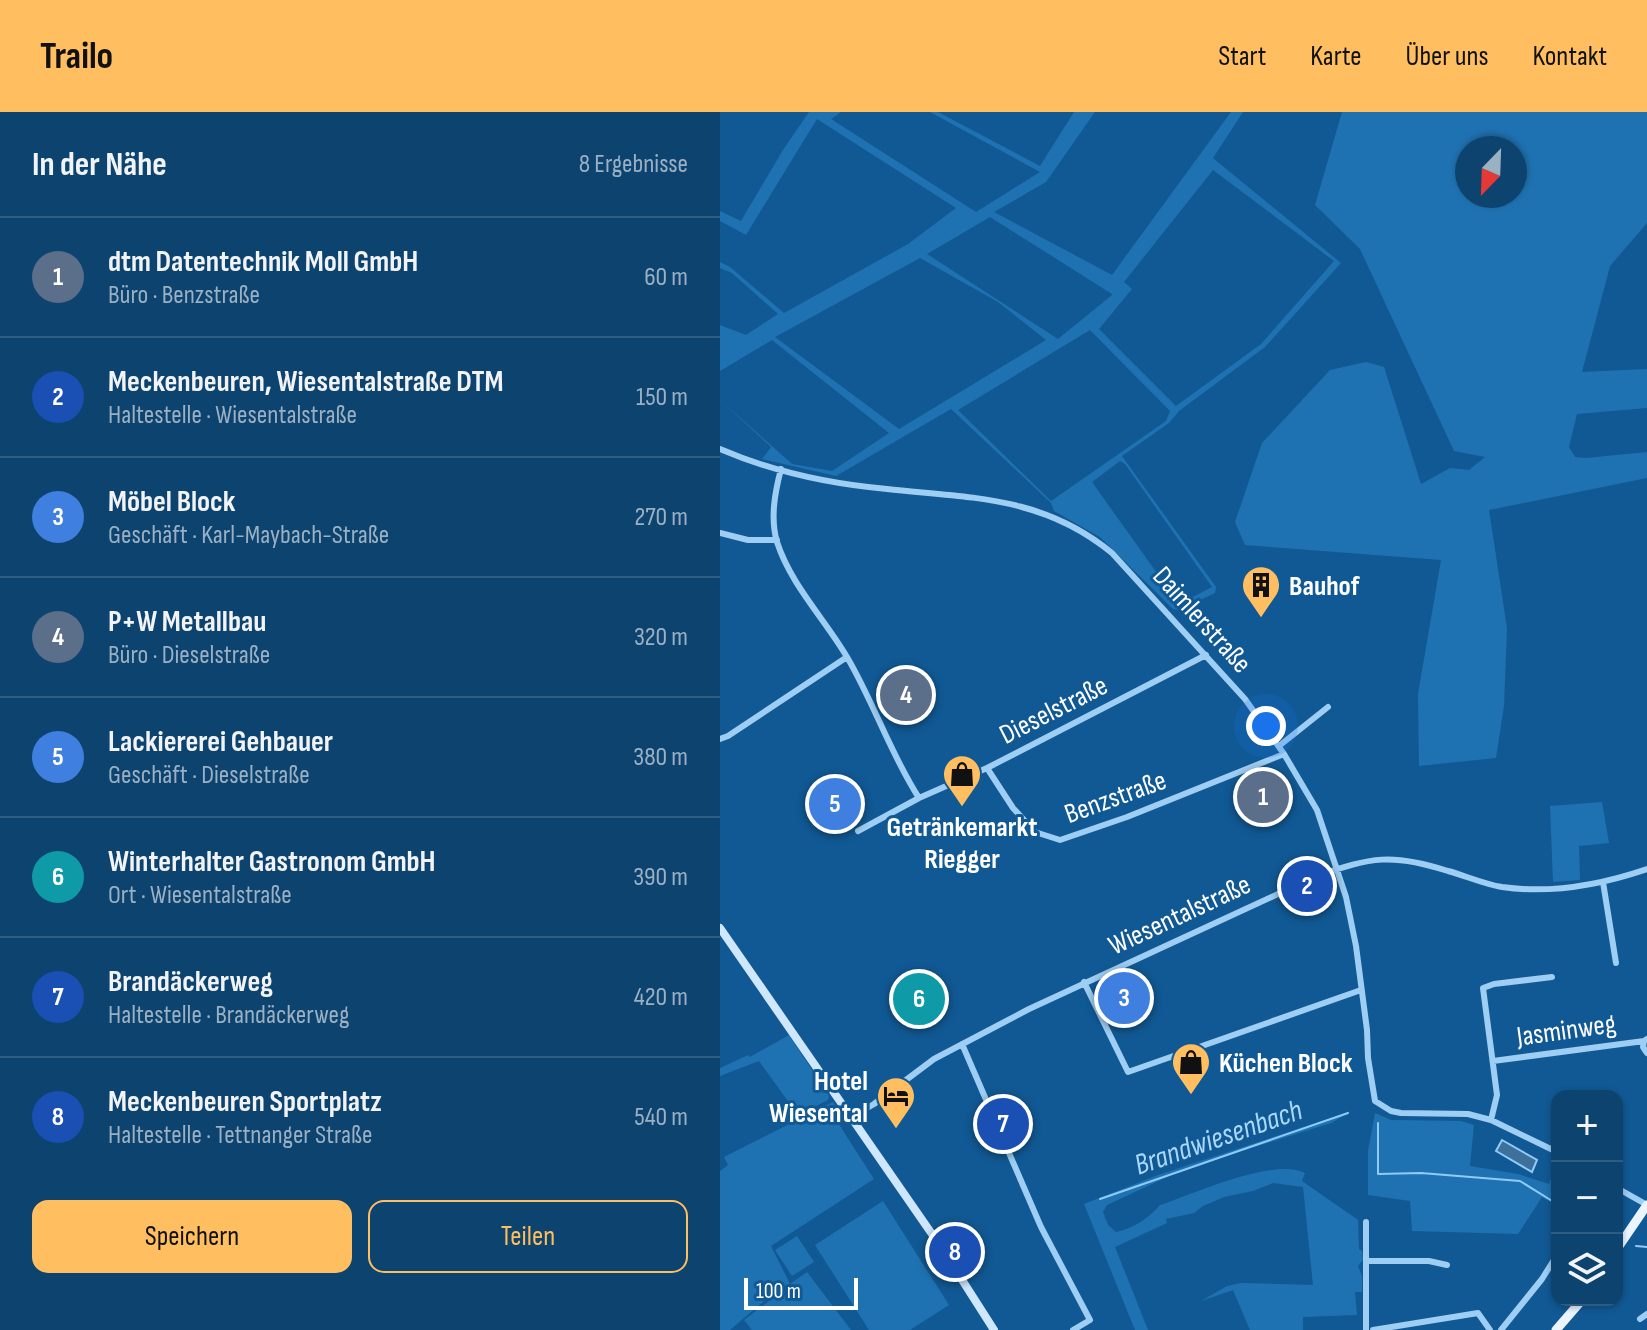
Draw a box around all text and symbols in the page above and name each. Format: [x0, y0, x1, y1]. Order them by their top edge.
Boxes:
text: Trailo [40, 34, 113, 79]
text: Start [1218, 40, 1266, 73]
text: Karte [1310, 40, 1362, 73]
text: Über uns [1406, 40, 1489, 73]
text: Kontakt [1533, 40, 1607, 73]
north arrow [1455, 136, 1527, 208]
text: In der Nähe [32, 144, 167, 185]
text: 8 Ergebnisse [579, 149, 688, 180]
text: dtm Datentechnik Moll GmbH [108, 244, 418, 280]
text: 1 [53, 262, 63, 293]
text: 60 m [644, 262, 688, 293]
text: Büro · Benzstraße [108, 280, 260, 311]
text: Meckenbeuren, Wiesentalstraße DTM [108, 364, 503, 400]
text: 2 [52, 382, 64, 413]
text: 150 m [636, 382, 688, 413]
text: Haltestelle · Wiesentalstraße [108, 400, 357, 431]
text: Möbel Block [108, 484, 235, 520]
text: 3 [52, 502, 64, 533]
text: 270 m [635, 502, 688, 533]
text: Geschäft · Karl-Maybach-Straße [108, 520, 389, 551]
street label: Daimlerstraße [1146, 560, 1258, 680]
building icon: Bauhof [1240, 564, 1282, 619]
place label: Bauhof [1289, 570, 1360, 603]
text: P+W Metallbau [108, 604, 266, 640]
text: 4 [52, 622, 64, 653]
text: 320 m [634, 622, 688, 653]
text: Büro · Dieselstraße [108, 640, 270, 671]
pin: 4 [880, 665, 932, 725]
street label: Dieselstraße [994, 669, 1113, 752]
your location [1246, 706, 1286, 746]
text: Lackiererei Gehbauer [108, 724, 333, 760]
text: 5 [52, 742, 64, 773]
text: 380 m [633, 742, 688, 773]
shop icon: Getränkemarkt Riegger [941, 753, 983, 808]
text: Geschäft · Dieselstraße [108, 760, 310, 791]
street label: Benzstraße [1060, 764, 1171, 831]
pin: 1 [1237, 767, 1289, 827]
pin: 5 [809, 774, 861, 834]
place label: Getränkemarkt Riegger [886, 811, 1038, 876]
text: Winterhalter Gastronom GmbH [108, 844, 436, 880]
pin: 2 [1281, 856, 1333, 916]
text: 6 [52, 862, 64, 893]
text: 390 m [633, 862, 688, 893]
street label: Wiesentalstraße [1104, 868, 1256, 963]
text: Ort · Wiesentalstraße [108, 880, 292, 911]
text: Brandäckerweg [108, 964, 273, 1000]
pin: 3 [1098, 968, 1150, 1028]
pin: 6 [893, 969, 945, 1029]
text: 7 [52, 982, 64, 1013]
text: 420 m [634, 982, 688, 1013]
text: Haltestelle · Brandäckerweg [108, 1000, 349, 1031]
street label: Jasminweg [1514, 1007, 1618, 1054]
shop icon: Küchen Block [1170, 1041, 1212, 1096]
place label: Küchen Block [1219, 1047, 1353, 1080]
place label: Hotel Wiesental [769, 1065, 868, 1130]
hotel icon: Hotel Wiesental [875, 1075, 917, 1130]
text: Meckenbeuren Sportplatz [108, 1084, 382, 1120]
map controls [1551, 1090, 1623, 1306]
button: + [1551, 1090, 1623, 1162]
water label: Brandwiesenbach [1130, 1092, 1307, 1184]
pin: 7 [977, 1094, 1029, 1154]
text: 8 [52, 1102, 64, 1133]
text: 540 m [634, 1102, 688, 1133]
text: Haltestelle · Tettnanger Straße [108, 1120, 372, 1151]
button: − [1551, 1162, 1623, 1234]
button: Speichern [32, 1200, 352, 1273]
button: Teilen [368, 1200, 688, 1273]
pin: 8 [929, 1222, 981, 1282]
button: layers [1551, 1234, 1623, 1306]
scale bar [744, 1274, 858, 1310]
text: 100 m [756, 1278, 801, 1305]

